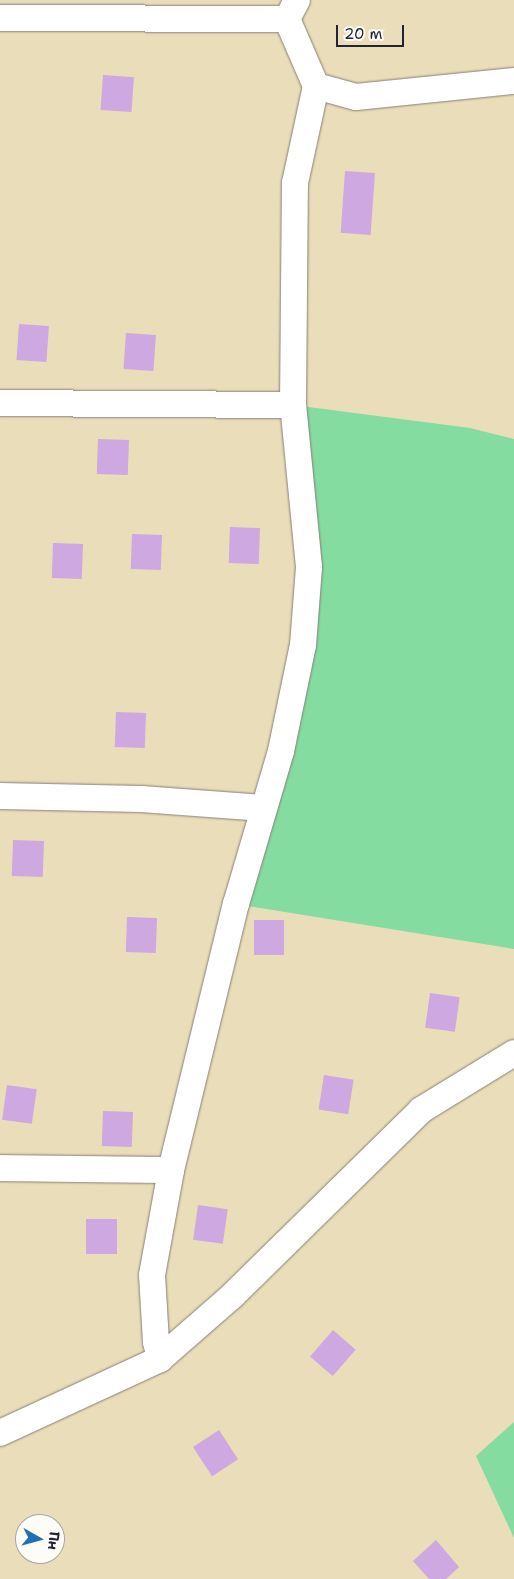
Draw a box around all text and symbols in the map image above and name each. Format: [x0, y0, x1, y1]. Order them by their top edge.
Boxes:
scale bar [339, 15, 406, 47]
text: 20 m [344, 24, 383, 44]
north arrow [15, 1514, 65, 1564]
text: Пн [44, 1530, 64, 1551]

